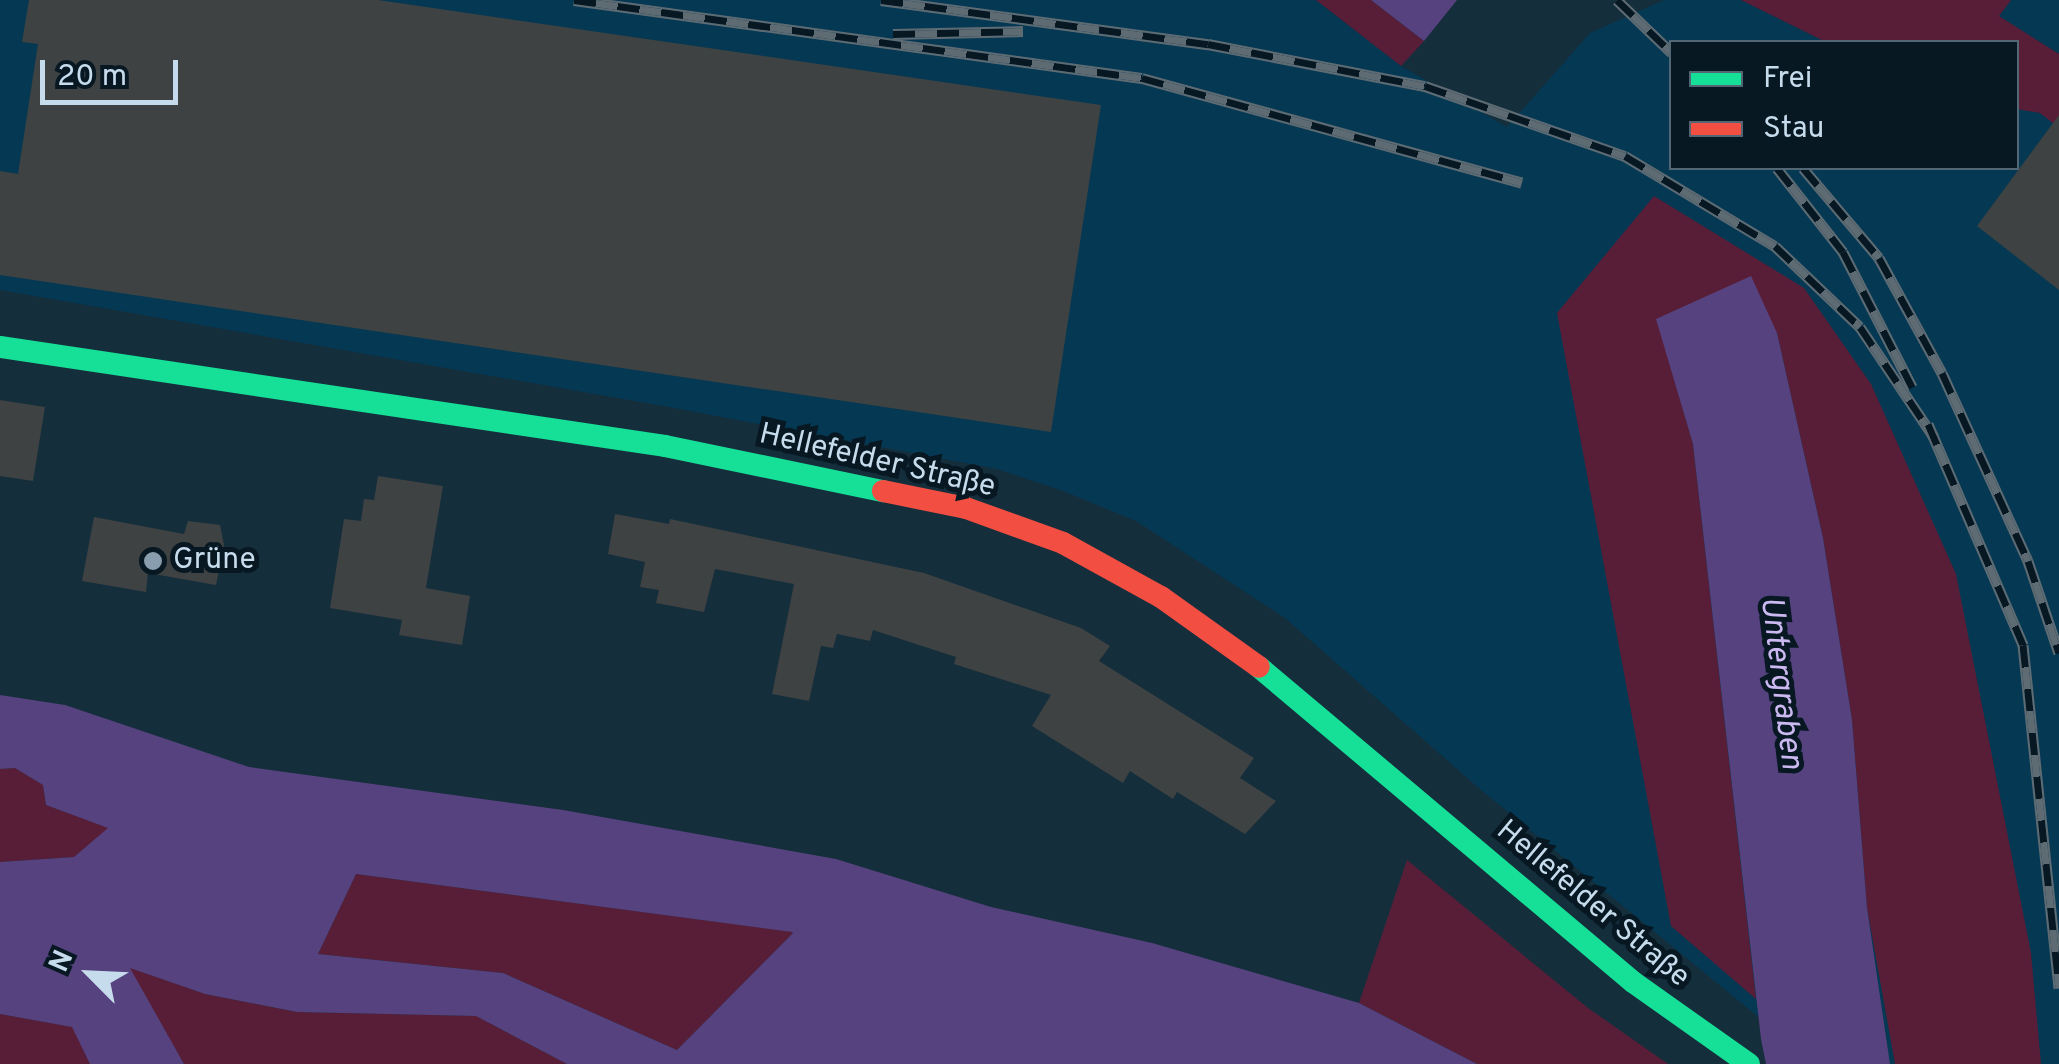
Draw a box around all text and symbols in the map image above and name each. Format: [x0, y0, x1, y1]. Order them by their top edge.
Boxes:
scale bar [45, 40, 182, 102]
legend [1669, 40, 2019, 170]
text: 20 m [57, 59, 127, 96]
text: Frei [1763, 61, 1812, 98]
text: Stau [1763, 111, 1824, 148]
street label: Hellefelder Straße [756, 417, 998, 507]
place label: Grüne [173, 543, 256, 579]
marker: Grüne [142, 550, 164, 572]
water label: Untergraben [1750, 594, 1810, 772]
street label: Hellefelder Straße [1488, 814, 1696, 996]
north arrow [40, 924, 140, 1024]
text: N [42, 945, 83, 978]

